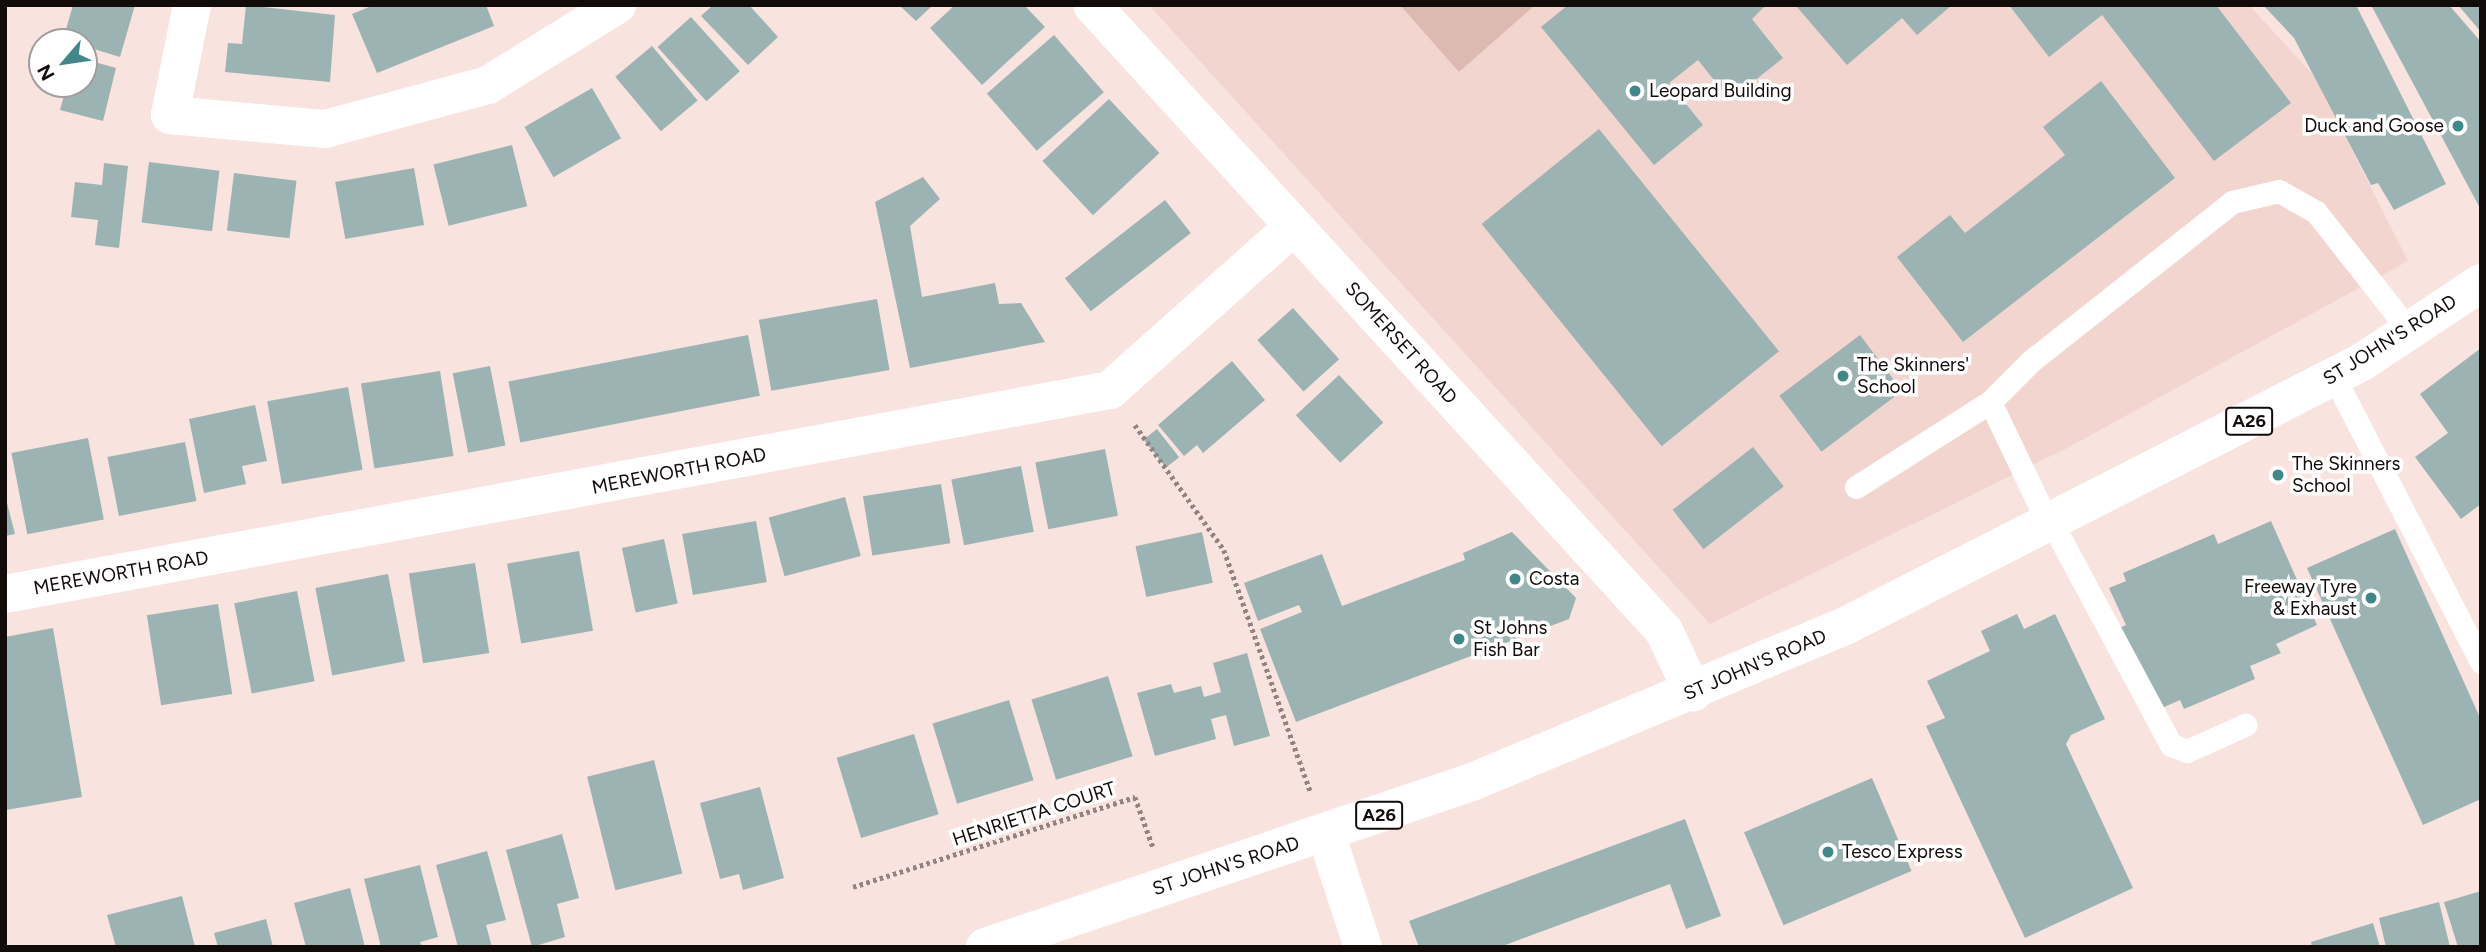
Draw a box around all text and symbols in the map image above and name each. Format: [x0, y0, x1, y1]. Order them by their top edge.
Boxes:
north arrow [28, 28, 98, 98]
text: N [32, 60, 60, 84]
place label: Leopard Building [1649, 80, 1792, 102]
marker: Leopard Building [1627, 83, 1643, 99]
place label: Duck and Goose [2304, 115, 2444, 137]
marker: Duck and Goose [2450, 118, 2466, 134]
street label: SOMERSET ROAD [1340, 277, 1462, 409]
street label: ST JOHN'S ROAD [2319, 290, 2461, 390]
place label: The Skinners' School [1857, 354, 1969, 398]
marker: The Skinners' School [1835, 368, 1851, 384]
road number: A26 [2224, 407, 2274, 436]
street label: MEREWORTH ROAD [590, 443, 768, 499]
place label: The Skinners School [2292, 453, 2400, 497]
marker: The Skinners School [2270, 467, 2286, 483]
street label: MEREWORTH ROAD [32, 546, 210, 600]
place label: Costa [1529, 568, 1579, 590]
marker: Costa [1507, 571, 1523, 587]
place label: Freeway Tyre & Exhaust [2244, 576, 2357, 620]
marker: Freeway Tyre & Exhaust [2363, 590, 2379, 606]
place label: St Johns Fish Bar [1473, 617, 1547, 661]
street label: ST JOHN'S ROAD [1680, 625, 1830, 705]
marker: St Johns Fish Bar [1451, 631, 1467, 647]
street label: HENRIETTA COURT [950, 777, 1118, 851]
road number: A26 [1354, 800, 1404, 830]
street label: ST JOHN'S ROAD [1150, 832, 1302, 900]
place label: Tesco Express [1842, 841, 1963, 863]
marker: Tesco Express [1820, 844, 1836, 860]

